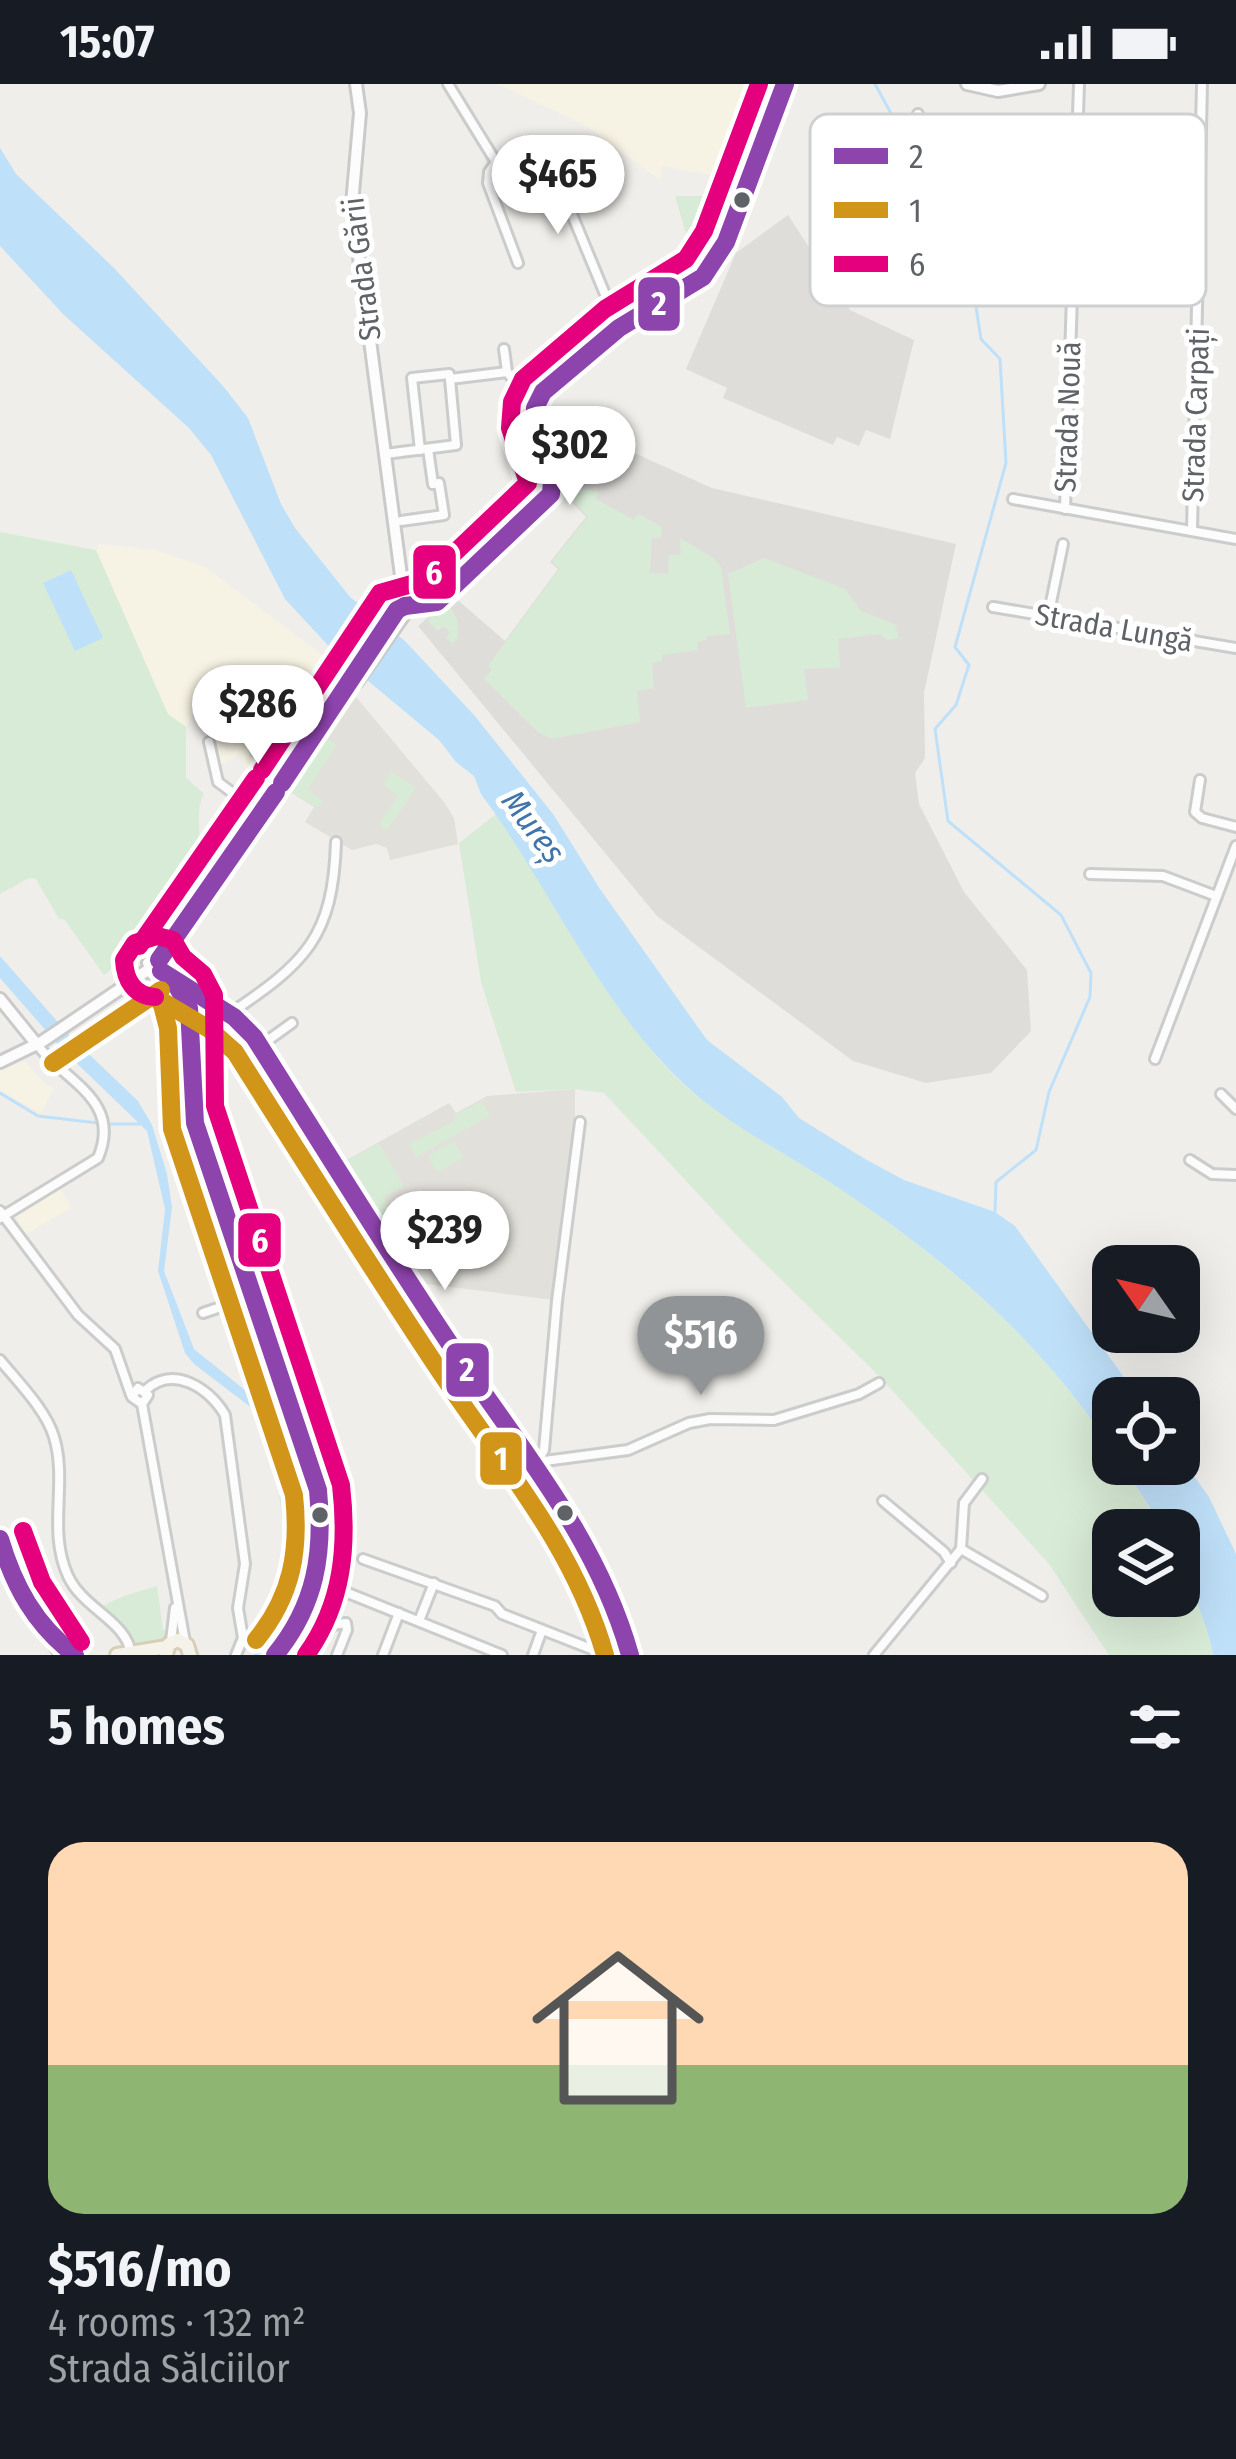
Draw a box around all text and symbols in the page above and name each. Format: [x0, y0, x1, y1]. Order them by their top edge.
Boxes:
text: 15:07 [60, 15, 154, 69]
legend [810, 114, 1206, 306]
pin: $465 [487, 135, 629, 237]
text: 2 [909, 137, 924, 177]
text: $465 [519, 151, 597, 197]
unlabelled marker [731, 189, 753, 211]
text: 1 [909, 191, 922, 231]
street label: Strada Gării [335, 195, 389, 343]
text: 6 [909, 245, 925, 285]
line badge: 2 [636, 275, 682, 333]
text: 2 [650, 284, 667, 324]
street label: Strada Carpați [1175, 327, 1218, 503]
street label: Strada Nouă [1047, 341, 1089, 493]
pin: $302 [499, 406, 641, 508]
text: $302 [532, 422, 608, 468]
line badge: 6 [411, 543, 458, 601]
text: 6 [425, 553, 443, 593]
street label: Strada Lungă [1032, 596, 1196, 660]
pin: $286 [187, 665, 329, 767]
text: $286 [219, 681, 297, 727]
water label: Mureș [492, 782, 573, 871]
pin: $239 [374, 1191, 516, 1293]
text: $239 [407, 1207, 483, 1253]
line badge: 6 [236, 1211, 283, 1269]
text: 6 [251, 1221, 269, 1261]
north arrow [1092, 1245, 1200, 1353]
map controls [1092, 1245, 1200, 1617]
pin: $516 [630, 1296, 772, 1398]
text: $516 [664, 1312, 738, 1358]
line badge: 2 [444, 1341, 491, 1399]
text: 2 [458, 1350, 475, 1390]
button: locate [1092, 1377, 1200, 1485]
line badge: 1 [478, 1430, 524, 1487]
text: 1 [494, 1439, 508, 1479]
unlabelled marker [554, 1502, 576, 1524]
unlabelled marker [309, 1504, 331, 1526]
button: layers [1092, 1509, 1200, 1617]
icon: filters [1122, 1694, 1188, 1760]
text: 5 homes [48, 1696, 225, 1758]
icon: home [510, 1920, 726, 2136]
text: $516/mo [48, 2238, 231, 2300]
text: 4 rooms · 132 m² [48, 2300, 306, 2346]
text: Strada Sălciilor [48, 2346, 290, 2392]

